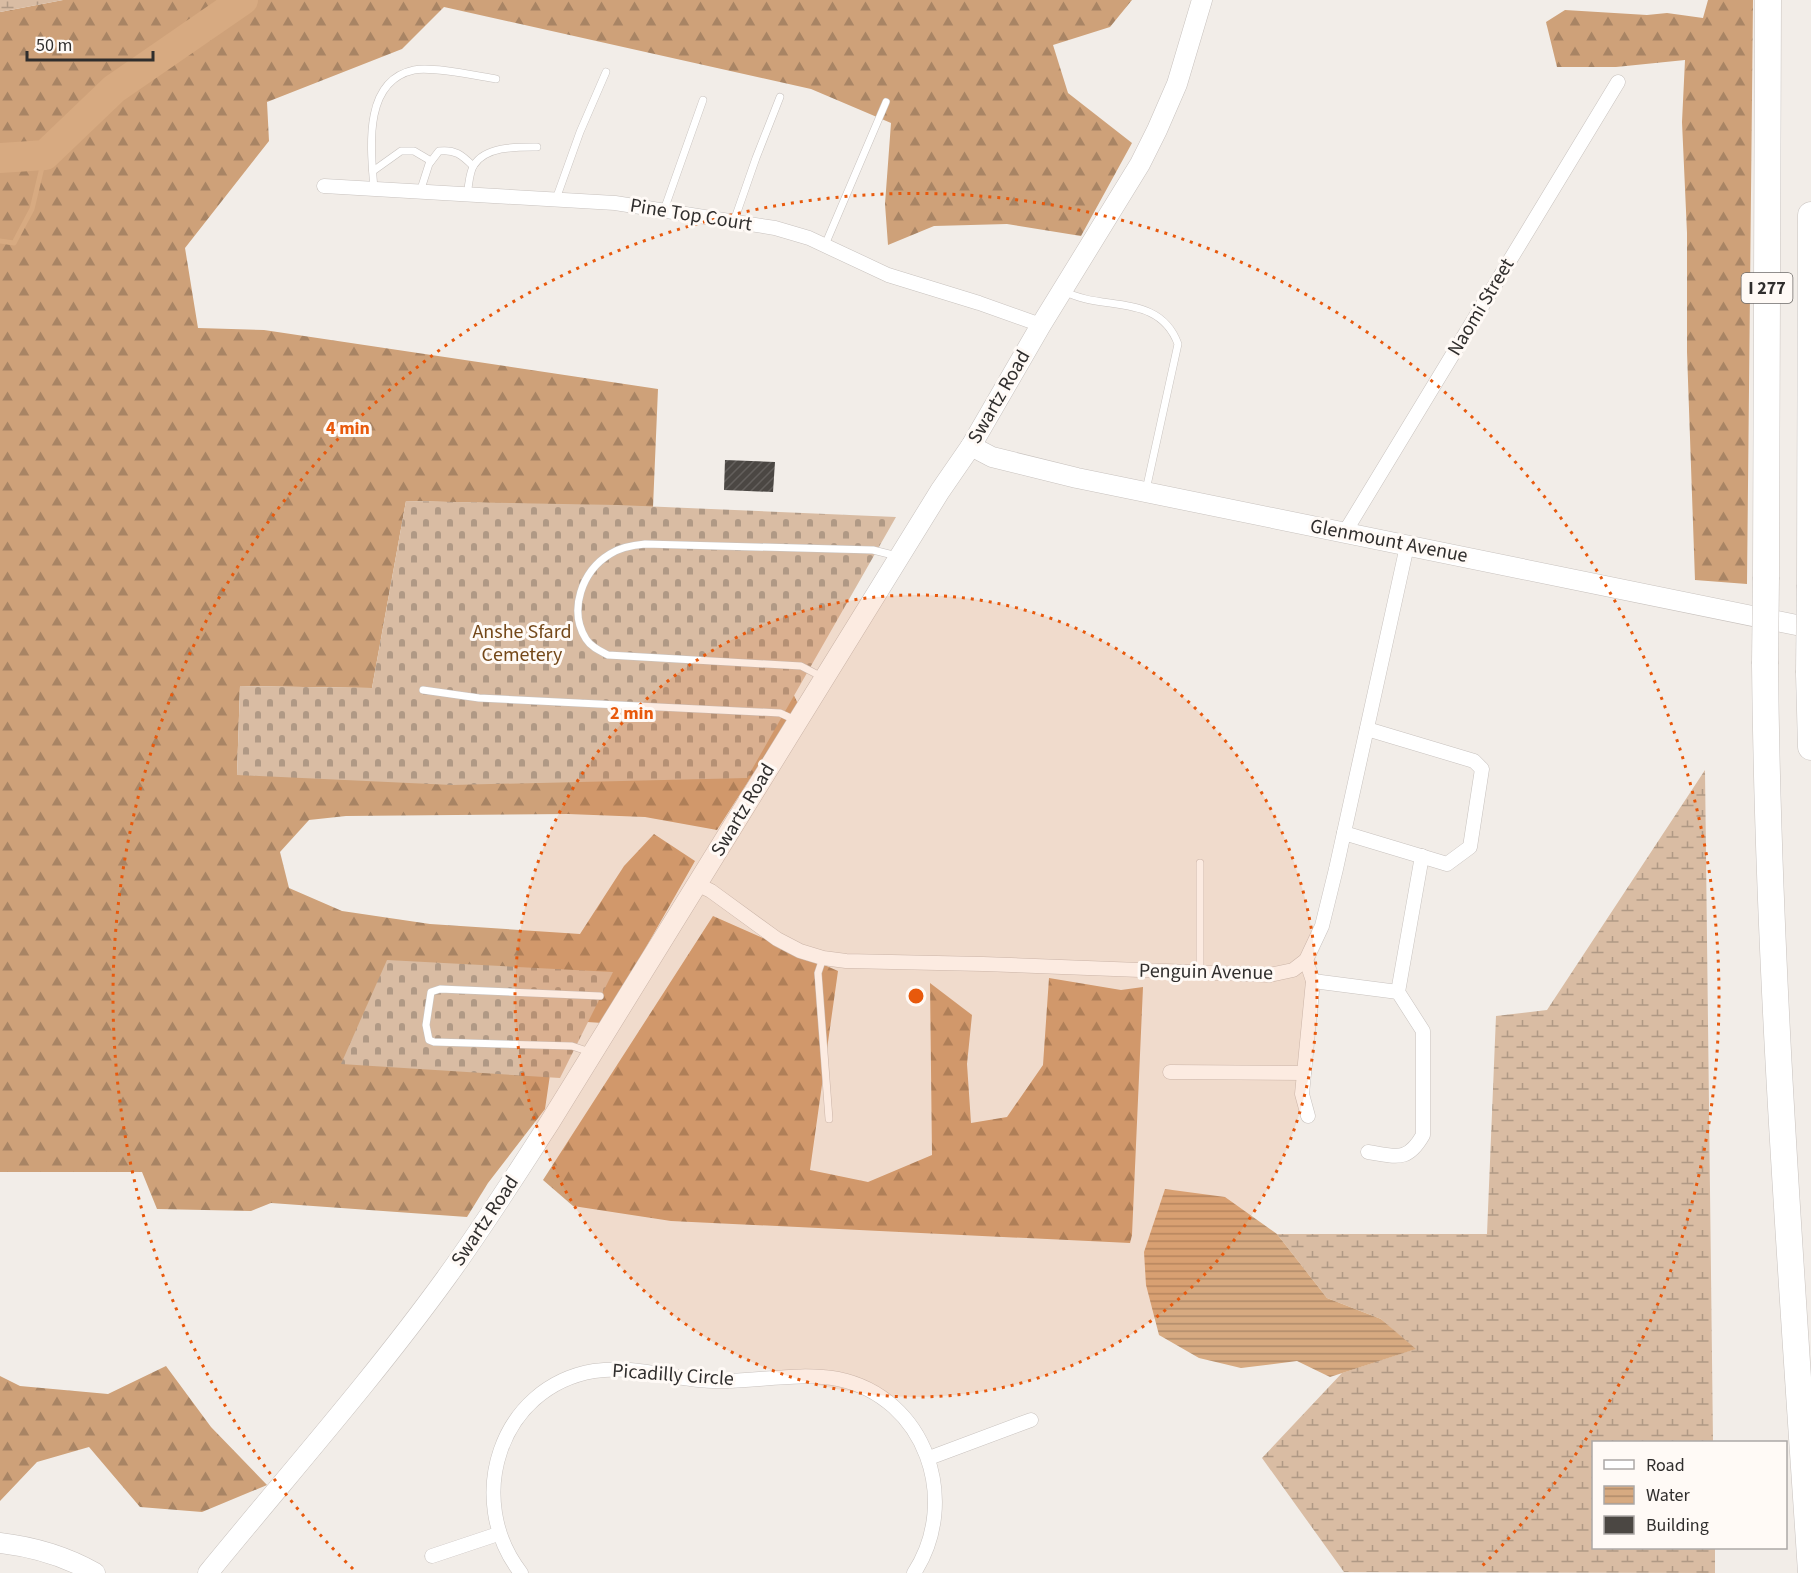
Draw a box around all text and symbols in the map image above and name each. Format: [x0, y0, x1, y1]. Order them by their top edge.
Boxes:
scale bar [27, 24, 153, 62]
text: 50 m [36, 33, 72, 58]
street label: Pine Top Court [628, 192, 754, 239]
street label: Naomi Street [1441, 253, 1521, 361]
road number: I 277 [1742, 273, 1792, 303]
street label: Swartz Road [961, 345, 1037, 449]
text: 4 min [326, 416, 370, 441]
street label: Glenmount Avenue [1308, 512, 1470, 570]
park label: Anshe Sfard Cemetery [472, 618, 572, 669]
text: 2 min [610, 701, 654, 726]
street label: Swartz Road [704, 758, 782, 862]
street label: Penguin Avenue [1139, 957, 1273, 987]
centre of rings [906, 986, 926, 1006]
street label: Swartz Road [444, 1170, 526, 1272]
street label: Picadilly Circle [611, 1357, 735, 1393]
legend [1592, 1441, 1787, 1549]
text: Road [1646, 1453, 1685, 1478]
text: Water [1646, 1483, 1690, 1508]
text: Building [1646, 1513, 1709, 1538]

